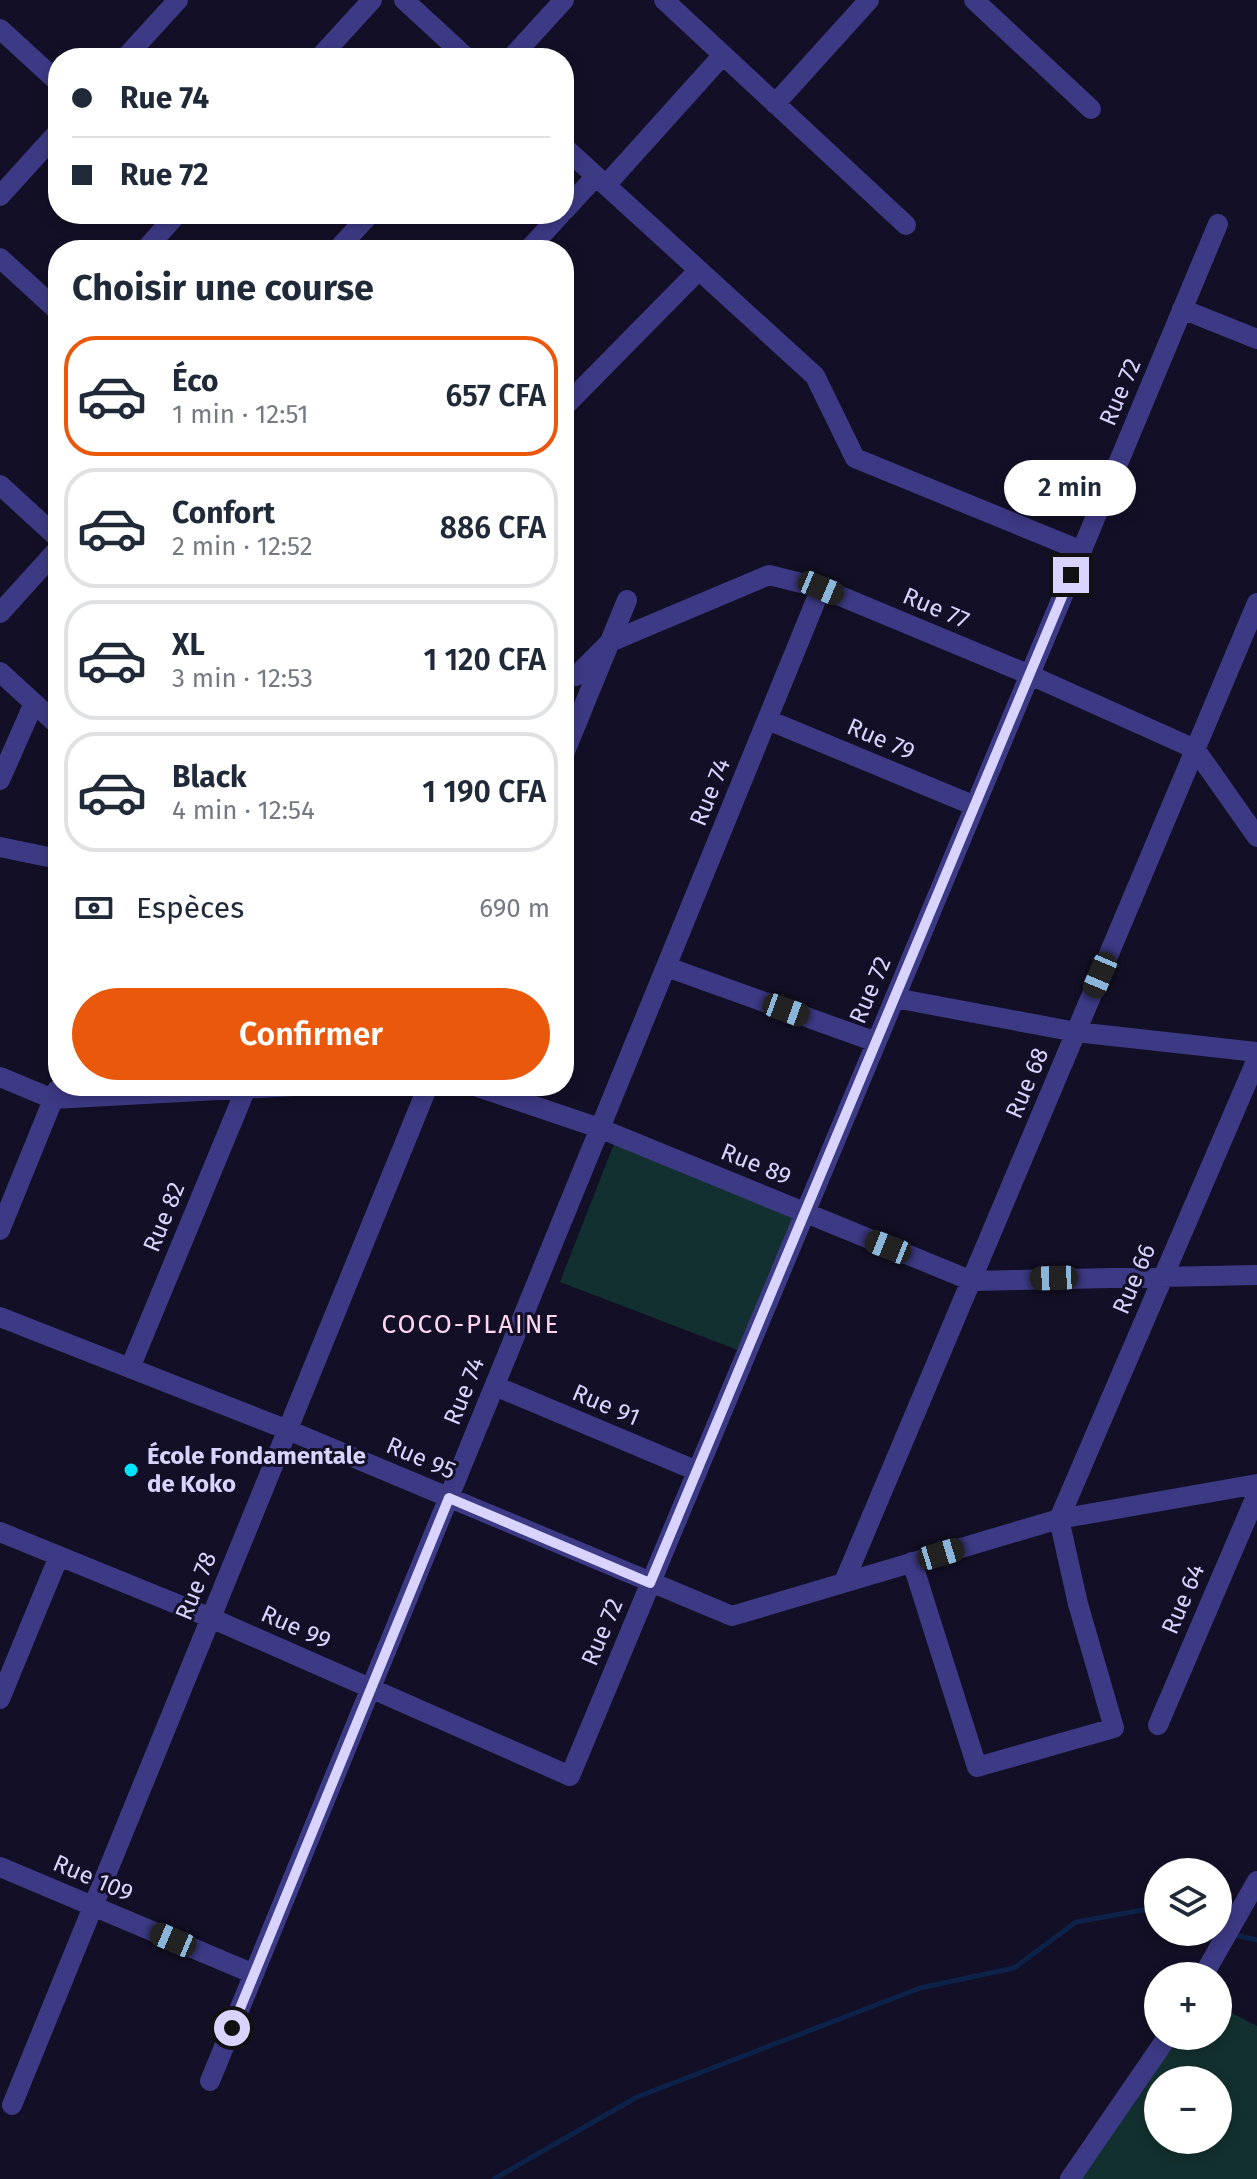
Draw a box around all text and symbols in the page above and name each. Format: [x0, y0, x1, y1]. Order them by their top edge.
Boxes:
text: Rue 74 [120, 80, 209, 116]
text: Rue 72 [120, 157, 209, 193]
text: Choisir une course [72, 266, 374, 310]
street label: Rue 72 [1093, 354, 1147, 430]
icon: car [76, 360, 148, 432]
text: Éco [172, 363, 218, 399]
text: 657 CFA [445, 378, 546, 414]
text: 1 min · 12:51 [172, 399, 308, 430]
callout: 2 min [1005, 459, 1137, 515]
text: 2 min [1038, 472, 1102, 503]
icon: car [76, 492, 148, 564]
text: Confort [172, 495, 275, 531]
text: 886 CFA [440, 510, 546, 546]
text: 2 min · 12:52 [172, 531, 313, 562]
route end [1053, 557, 1089, 593]
car [794, 568, 848, 608]
street label: Rue 77 [899, 582, 973, 634]
icon: car [76, 624, 148, 696]
text: XL [172, 627, 205, 663]
text: 1 120 CFA [423, 642, 546, 678]
text: 3 min · 12:53 [172, 663, 313, 694]
street label: Rue 79 [843, 712, 919, 766]
street label: Rue 74 [684, 754, 736, 830]
icon: car [76, 756, 148, 828]
text: Black [172, 759, 247, 795]
text: 1 190 CFA [422, 774, 546, 810]
text: 4 min · 12:54 [172, 795, 315, 826]
icon: cash [72, 886, 116, 930]
text: Espèces [136, 890, 244, 926]
text: 690 m [479, 893, 550, 924]
car [1080, 948, 1120, 1002]
street label: Rue 72 [843, 952, 897, 1028]
button: Confirmer [72, 988, 550, 1080]
car [759, 991, 813, 1029]
street label: Rue 68 [1000, 1043, 1054, 1123]
street label: Rue 89 [717, 1137, 795, 1191]
street label: Rue 82 [137, 1178, 191, 1256]
car [861, 1227, 915, 1267]
street label: Rue 66 [1107, 1240, 1161, 1318]
car [1030, 1265, 1078, 1291]
district label: COCO-PLAINE [382, 1309, 560, 1340]
street label: Rue 74 [438, 1353, 490, 1429]
street label: Rue 91 [568, 1378, 644, 1432]
street label: Rue 95 [382, 1431, 460, 1485]
place label: École Fondamentale de Koko [147, 1441, 366, 1498]
marker: École Fondamentale de Koko [122, 1461, 140, 1479]
car [915, 1536, 967, 1572]
street label: Rue 78 [170, 1548, 222, 1624]
street label: Rue 64 [1156, 1559, 1210, 1638]
street label: Rue 72 [575, 1594, 629, 1670]
street label: Rue 99 [257, 1599, 335, 1655]
street label: Rue 109 [49, 1849, 137, 1907]
map controls [1144, 1858, 1232, 2154]
button: layers [1144, 1858, 1232, 1946]
car [146, 1920, 200, 1960]
button: + [1144, 1962, 1232, 2050]
route start [214, 2010, 250, 2046]
button: − [1144, 2066, 1232, 2154]

